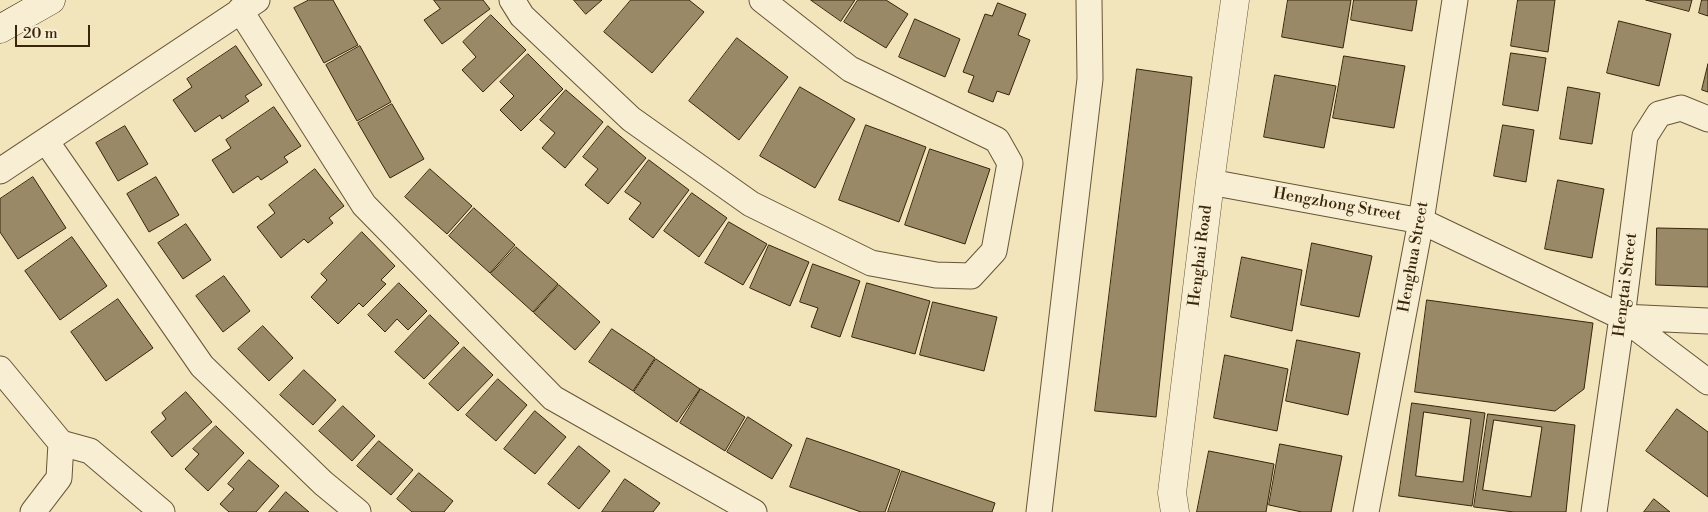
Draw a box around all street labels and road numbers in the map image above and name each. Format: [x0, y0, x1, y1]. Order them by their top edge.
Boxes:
street label: Hengzhong Street [1272, 184, 1402, 226]
street label: Henghua Street [1395, 200, 1433, 314]
street label: Henghai Road [1185, 204, 1217, 308]
street label: Hengtai Street [1610, 232, 1642, 338]

